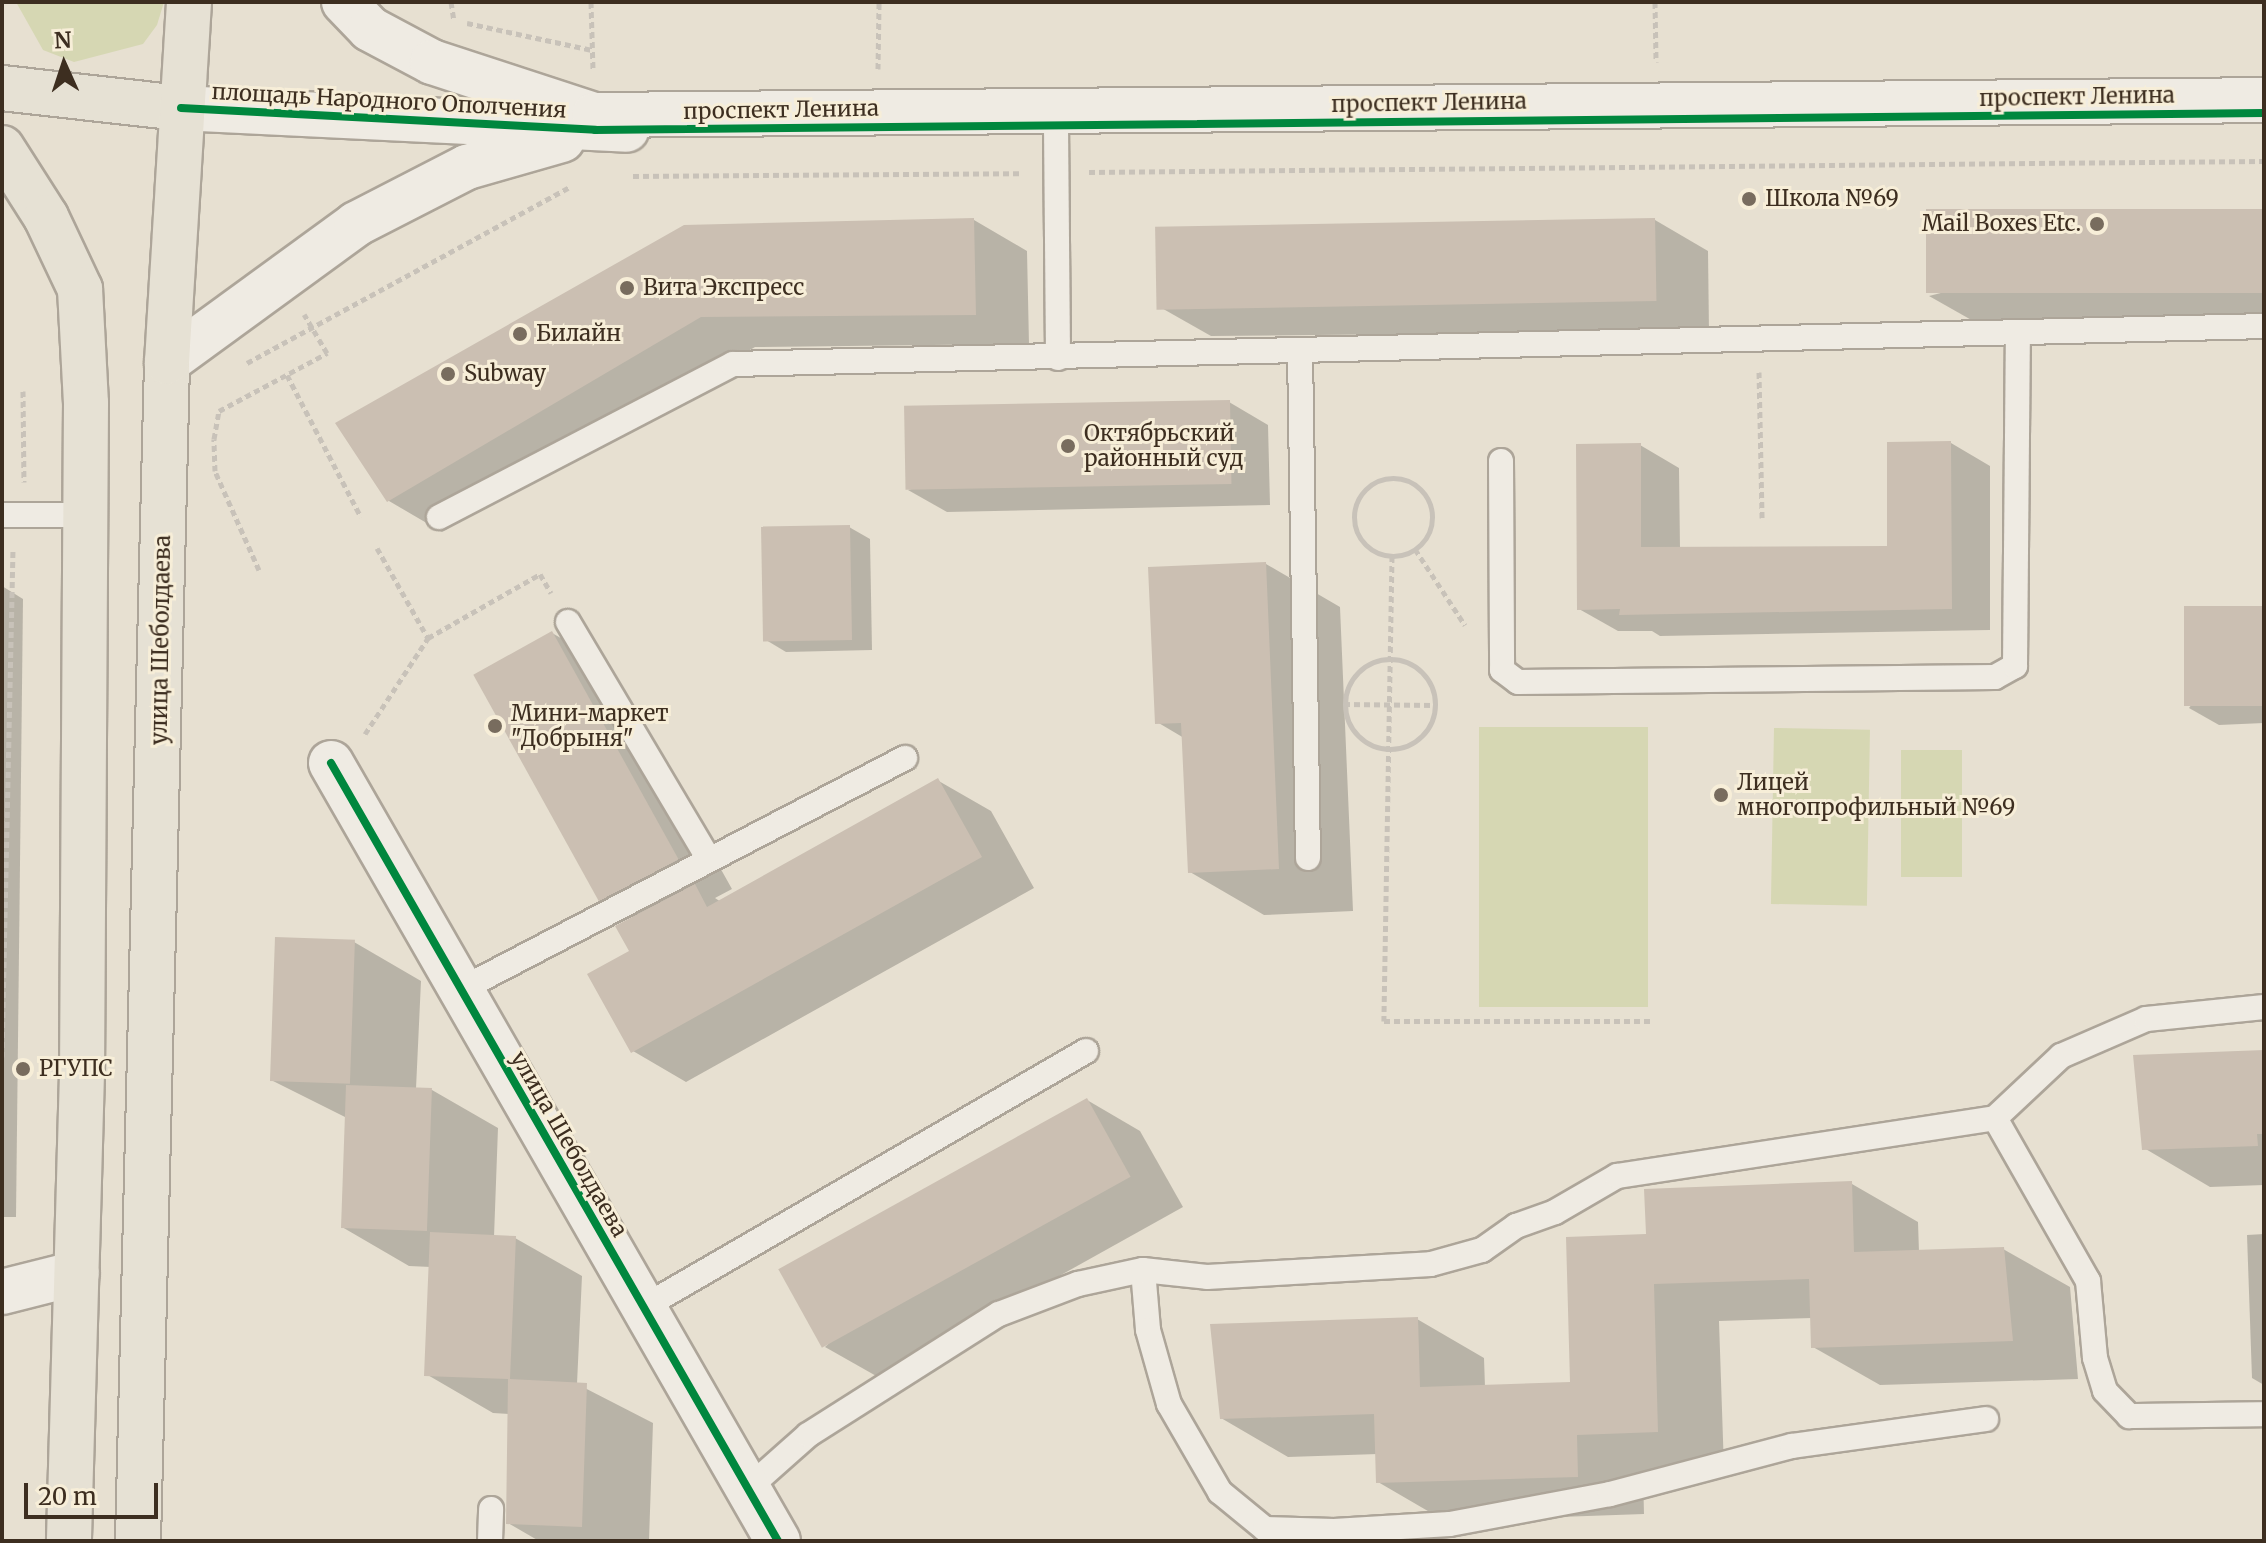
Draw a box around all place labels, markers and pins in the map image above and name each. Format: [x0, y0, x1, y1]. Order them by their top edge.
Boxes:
place label: Школа №69 [1765, 186, 1899, 212]
marker: Школа №69 [1740, 190, 1758, 208]
place label: Mail Boxes Etc. [1922, 211, 2081, 237]
marker: Mail Boxes Etc. [2088, 215, 2106, 233]
place label: Вита Экспресс [643, 275, 804, 301]
marker: Вита Экспресс [618, 279, 636, 297]
place label: Билайн [536, 321, 621, 347]
marker: Билайн [511, 325, 529, 343]
place label: Subway [464, 361, 546, 387]
marker: Subway [439, 365, 457, 383]
place label: Октябрьский районный суд [1084, 420, 1244, 472]
marker: Октябрьский районный суд [1059, 437, 1077, 455]
place label: Мини-маркет "Добрыня" [511, 700, 669, 752]
marker: Мини-маркет "Добрыня" [486, 717, 504, 735]
place label: Лицей многопрофильный №69 [1737, 769, 2015, 820]
marker: Лицей многопрофильный №69 [1712, 786, 1730, 804]
place label: РГУПС [39, 1056, 113, 1082]
marker: РГУПС [14, 1060, 32, 1078]

